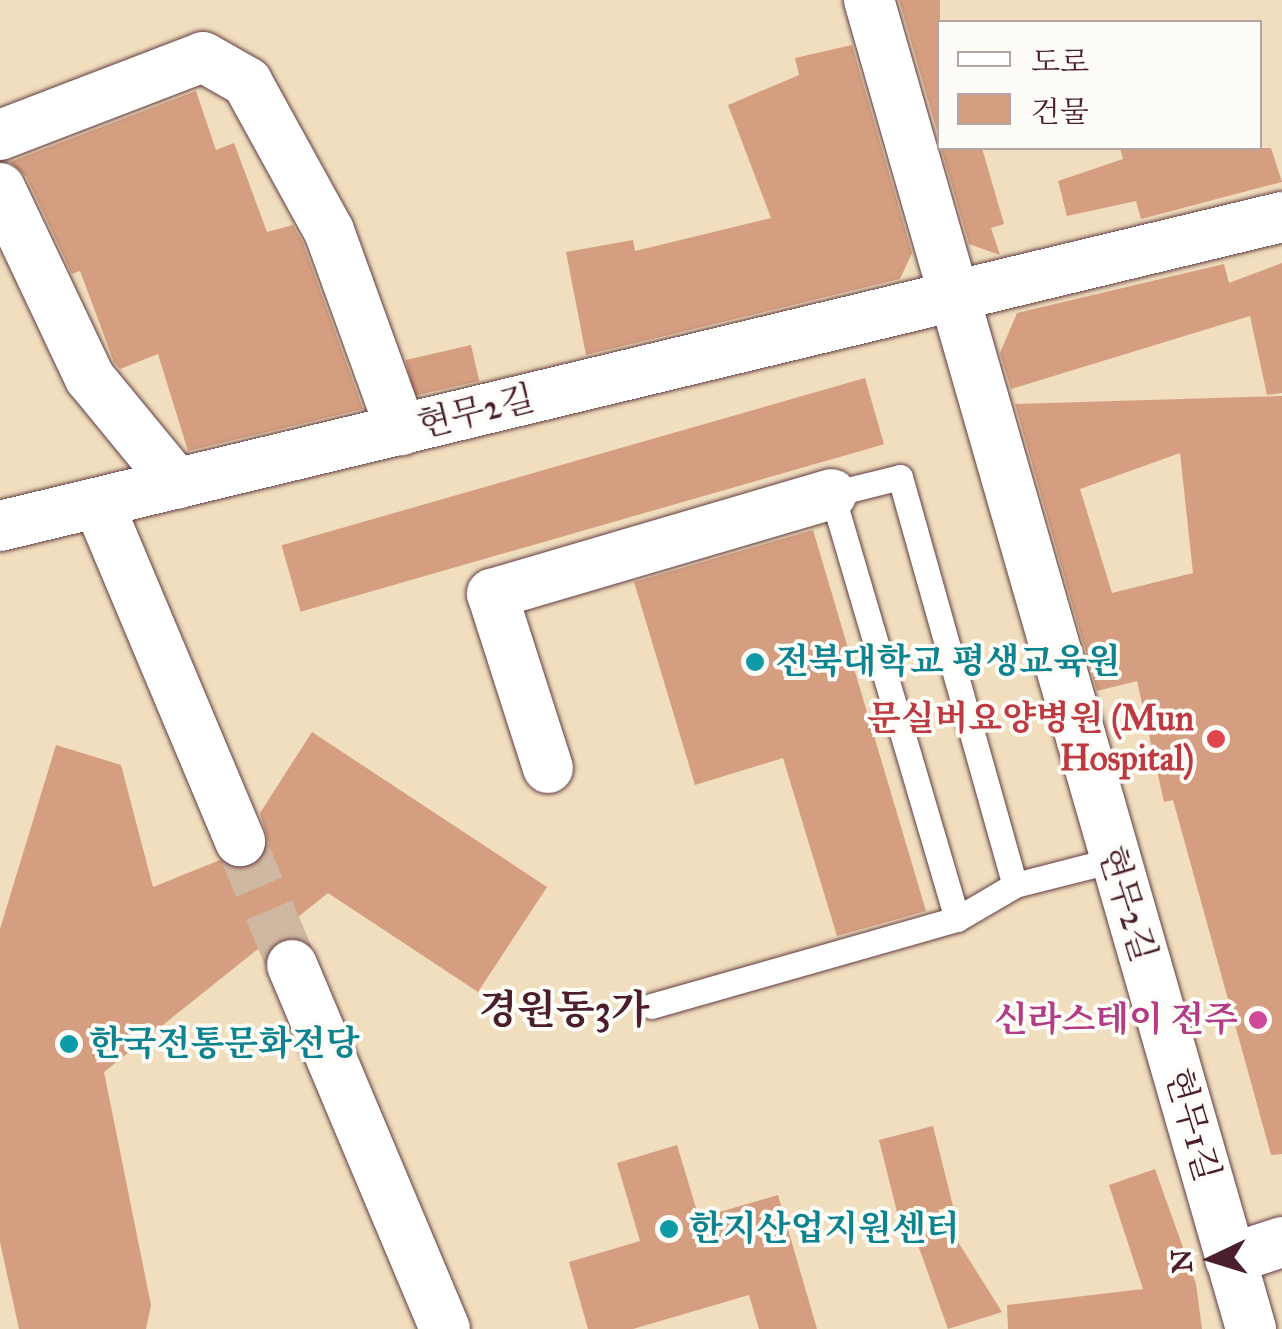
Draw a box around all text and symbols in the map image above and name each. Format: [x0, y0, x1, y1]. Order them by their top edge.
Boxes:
legend [937, 20, 1262, 150]
text: 도로 [1031, 44, 1089, 80]
text: 건물 [1031, 94, 1089, 130]
street label: 현무2길 [413, 377, 539, 447]
place label: 전북대학교 평생교육원 [775, 641, 1121, 683]
marker: 전북대학교 평생교육원 [744, 651, 766, 673]
place label: 문실버요양병원 (Mun Hospital) [867, 698, 1194, 780]
marker: 문실버요양병원 (Mun Hospital) [1203, 726, 1229, 752]
street label: 현무2길 [1090, 841, 1164, 967]
district label: 경원동3가 [479, 986, 649, 1034]
place label: 신라스테이 전주 [994, 999, 1238, 1041]
marker: 신라스테이 전주 [1247, 1009, 1269, 1031]
place label: 한국전통문화전당 [89, 1023, 359, 1065]
marker: 한국전통문화전당 [58, 1033, 80, 1055]
street label: 현무1길 [1156, 1064, 1228, 1186]
place label: 한지산업지원센터 [689, 1208, 959, 1250]
north arrow [1162, 1209, 1262, 1309]
marker: 한지산업지원센터 [658, 1218, 680, 1240]
text: N [1163, 1248, 1200, 1274]

